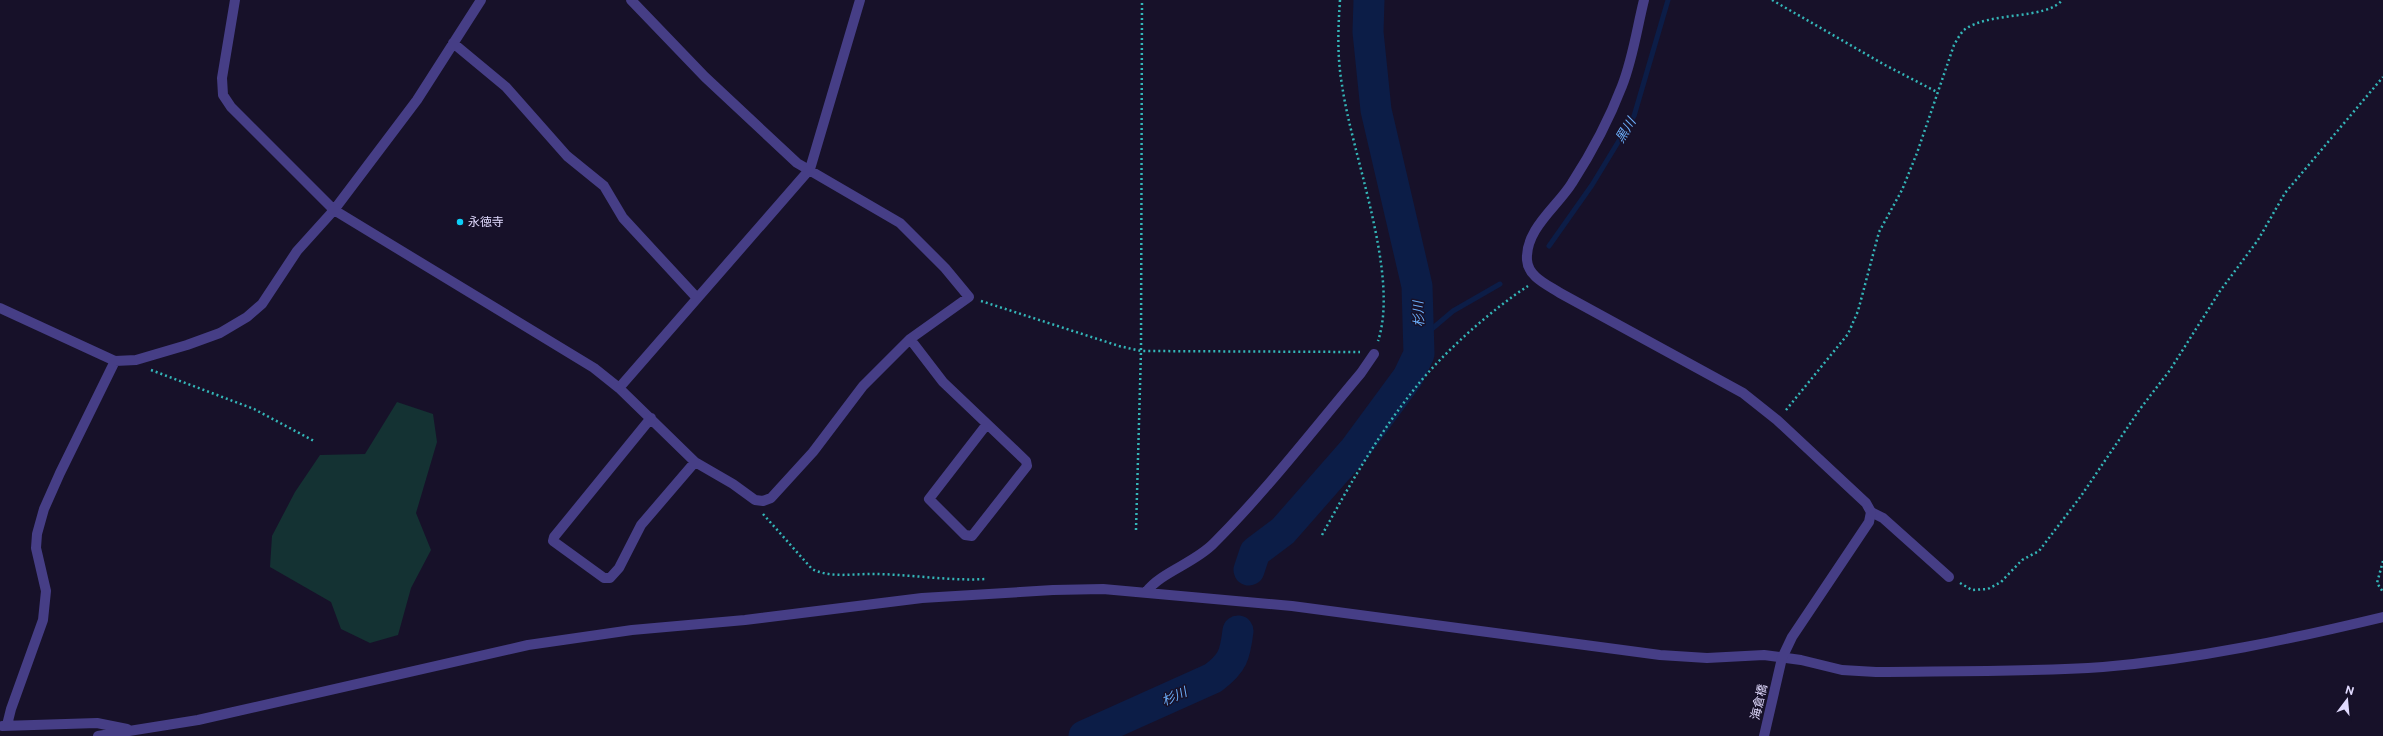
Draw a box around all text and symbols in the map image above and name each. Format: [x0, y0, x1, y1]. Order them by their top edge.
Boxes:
water label: 黒川 [1612, 114, 1640, 145]
place label: 永徳寺 [468, 215, 504, 229]
marker: 永徳寺 [455, 217, 465, 227]
water label: 杉川 [1410, 299, 1426, 327]
north arrow [2327, 680, 2367, 720]
street label: 海倉橋 [1748, 683, 1770, 721]
text: N [2344, 683, 2356, 697]
water label: 杉川 [1159, 684, 1191, 709]

